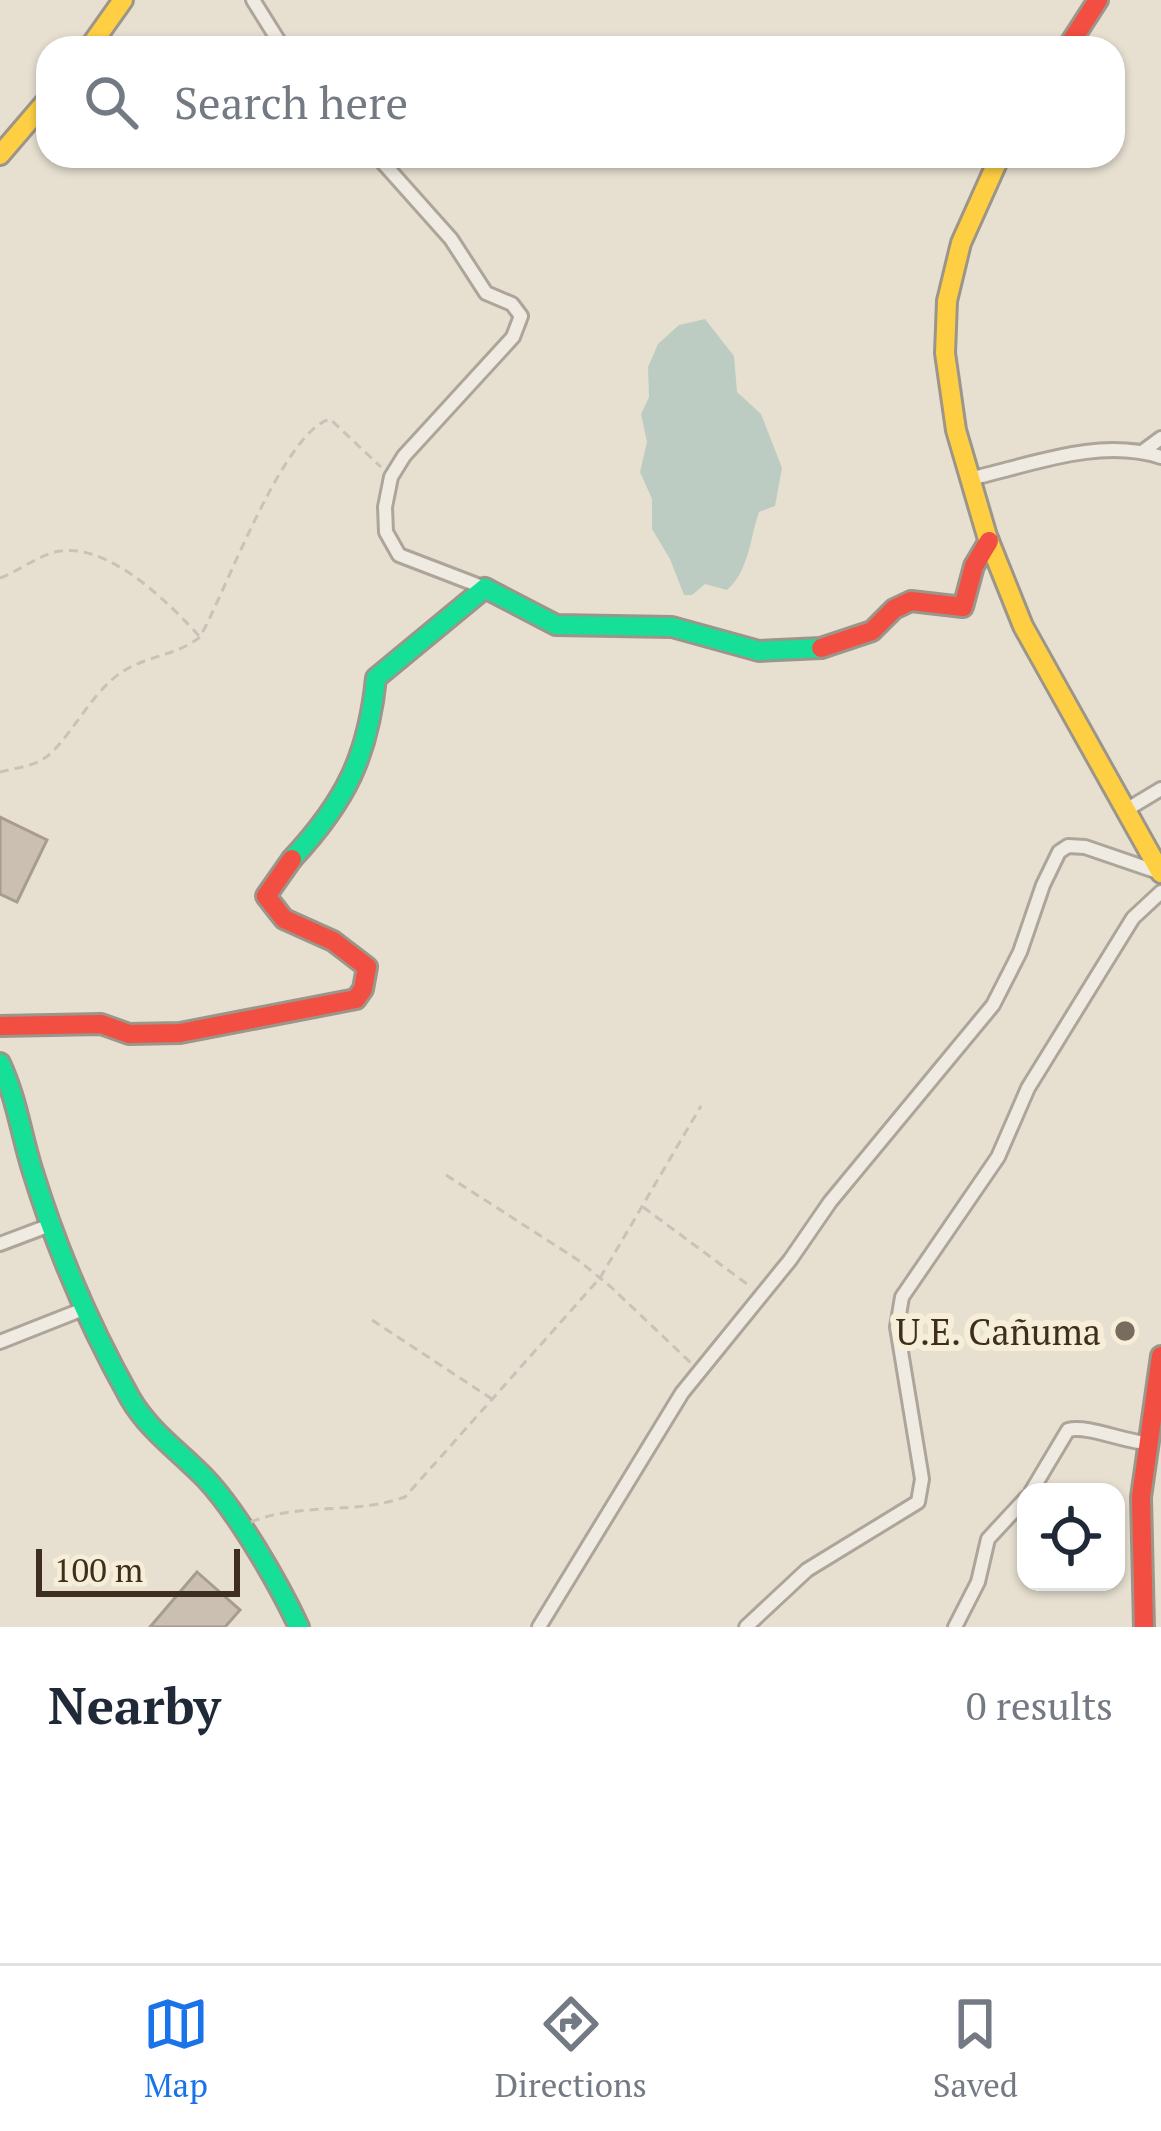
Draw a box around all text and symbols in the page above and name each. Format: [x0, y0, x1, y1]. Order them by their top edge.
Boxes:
search box [36, 36, 1125, 168]
icon: search [78, 69, 144, 135]
text: Search here [174, 72, 408, 132]
place label: U.E. Cañuma [896, 1308, 1101, 1355]
marker: U.E. Cañuma [1112, 1318, 1138, 1344]
map controls [1017, 1483, 1125, 1591]
button: locate [1017, 1483, 1125, 1591]
scale bar [36, 1543, 240, 1596]
text: 100 m [54, 1548, 143, 1591]
text: Nearby [48, 1671, 221, 1739]
text: 0 results [966, 1679, 1113, 1731]
tab: Map [143, 1991, 209, 2106]
tab: Directions [495, 1991, 647, 2106]
tab: Saved [933, 1991, 1018, 2106]

